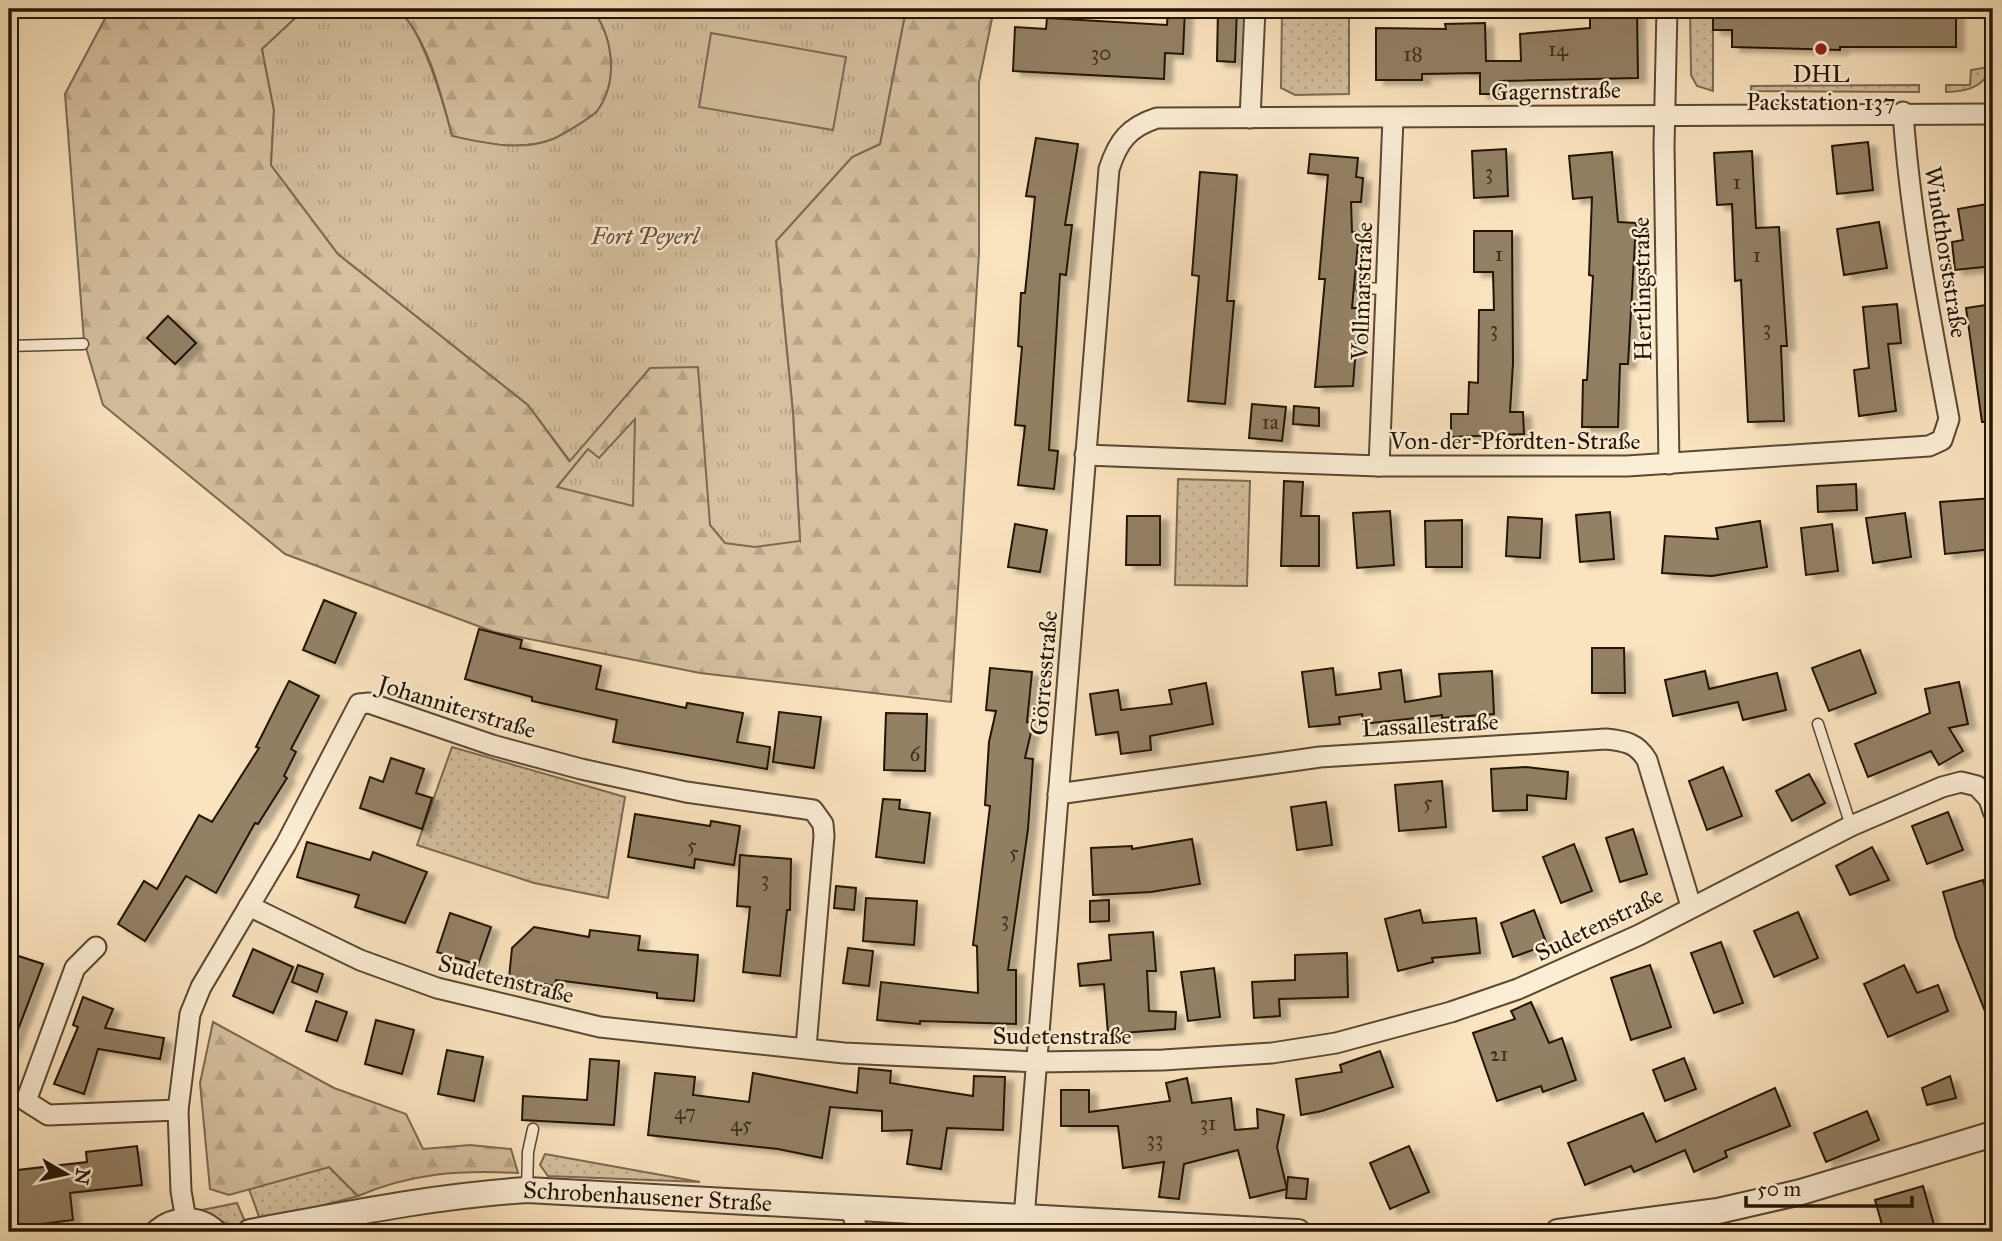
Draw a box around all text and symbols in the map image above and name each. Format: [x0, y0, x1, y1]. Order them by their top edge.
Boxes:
house number: 14 [1548, 36, 1569, 62]
house number: 30 [1091, 40, 1111, 66]
house number: 18 [1403, 41, 1423, 67]
marker: DHL Packstation 137 [1813, 41, 1829, 57]
place label: DHL Packstation 137 [1746, 59, 1896, 117]
street label: Gagernstraße [1491, 75, 1621, 107]
house number: 3 [1485, 159, 1493, 185]
street label: Windthorststraße [1918, 164, 1974, 340]
house number: 1 [1733, 169, 1741, 195]
street label: Hertlingstraße [1626, 217, 1658, 361]
park label: Fort Peyerl [590, 221, 702, 251]
street label: Vollmarstraße [1345, 221, 1379, 362]
house number: 1 [1495, 241, 1503, 267]
house number: 1 [1753, 242, 1761, 268]
house number: 3 [1763, 315, 1771, 341]
house number: 3 [1490, 316, 1498, 342]
house number: 1a [1261, 409, 1279, 435]
street label: Von-der-Pfordten-Straße [1389, 426, 1640, 456]
street label: Görresstraße [1024, 609, 1064, 737]
street label: Johanniterstraße [372, 668, 540, 745]
street label: Lassallestraße [1361, 706, 1499, 744]
house number: 6 [910, 741, 922, 767]
house number: 5 [1423, 789, 1433, 815]
house number: 5 [687, 832, 697, 858]
house number: 5 [1009, 839, 1019, 865]
house number: 3 [761, 866, 769, 892]
street label: Sudetenstraße [1530, 880, 1668, 968]
house number: 3 [1001, 906, 1009, 932]
street label: Sudetenstraße [435, 948, 577, 1010]
street label: Sudetenstraße [993, 1021, 1131, 1051]
house number: 21 [1490, 1041, 1508, 1067]
house number: 47 [674, 1099, 696, 1125]
house number: 31 [1200, 1110, 1216, 1136]
house number: 45 [730, 1111, 752, 1137]
house number: 33 [1147, 1126, 1163, 1152]
north arrow [32, 1140, 102, 1210]
scale bar [1746, 1164, 1913, 1208]
text: N [70, 1167, 95, 1186]
street label: Schrobenhausener Straße [522, 1175, 773, 1218]
text: 50 m [1757, 1176, 1802, 1202]

